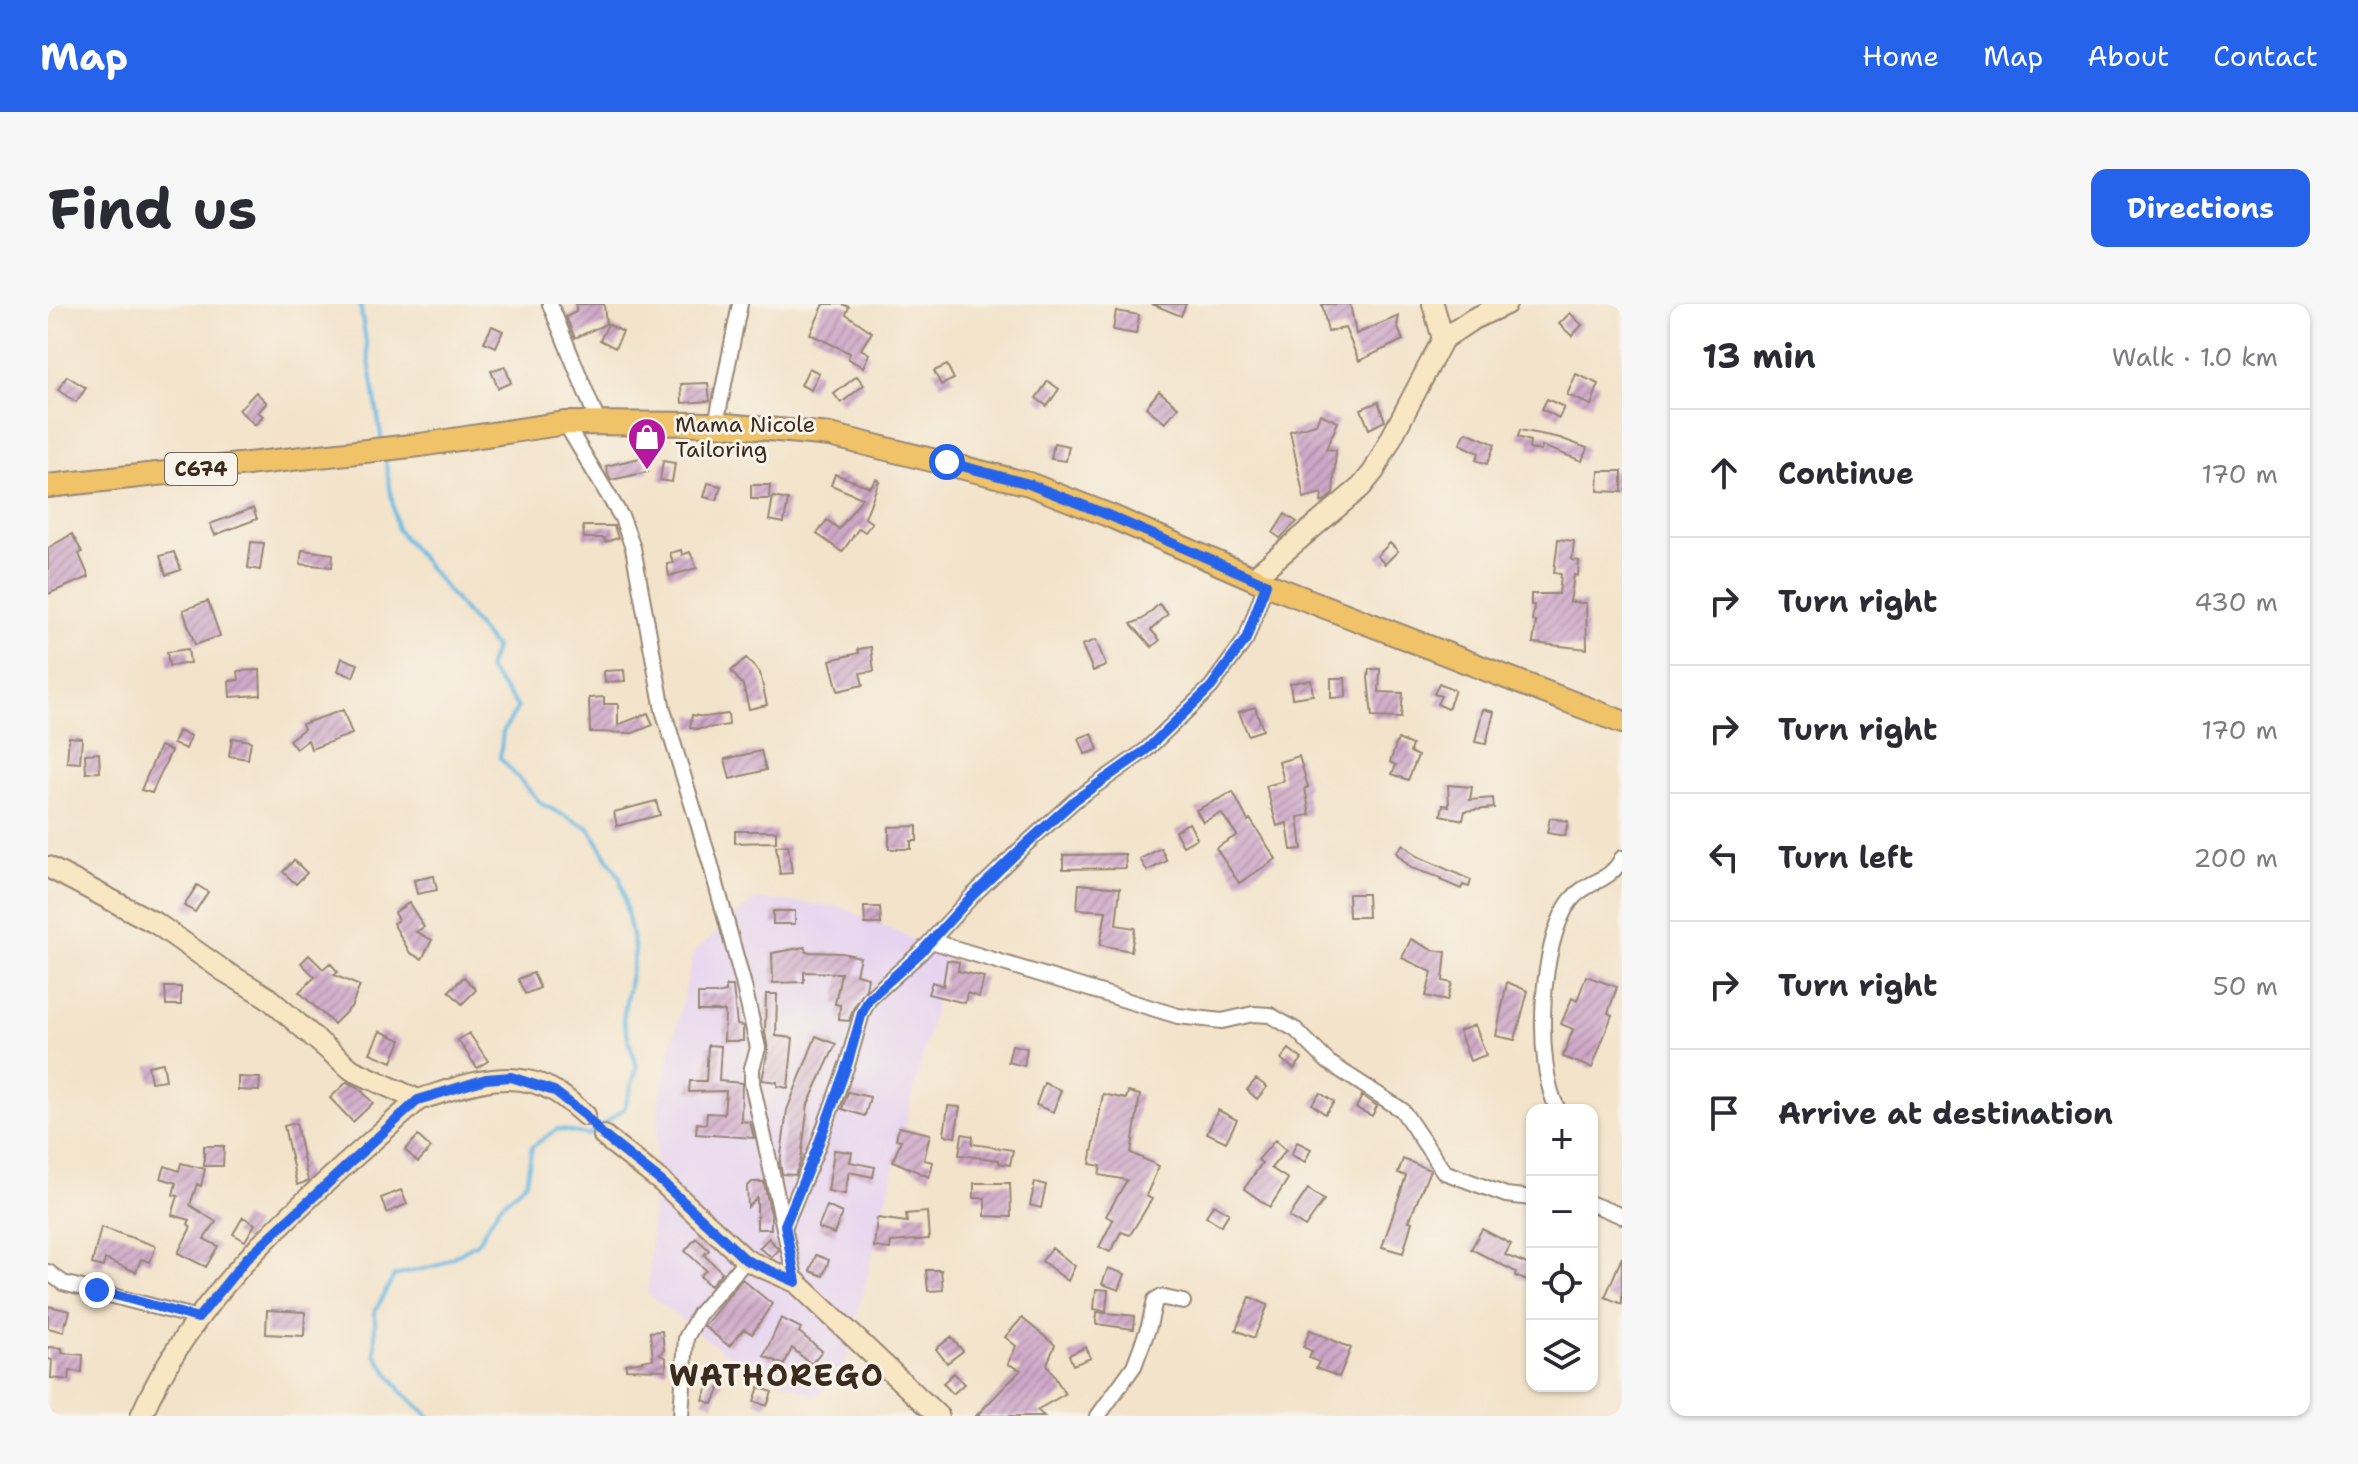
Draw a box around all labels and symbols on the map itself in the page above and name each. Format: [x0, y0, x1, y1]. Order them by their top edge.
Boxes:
place label: Mama Nicole Tailoring [675, 410, 815, 464]
shop icon: Mama Nicole Tailoring [626, 416, 668, 471]
route start [929, 444, 965, 480]
road number: C674 [165, 453, 237, 485]
route end [79, 1272, 115, 1308]
district label: WATHOREGO [669, 1355, 885, 1396]

